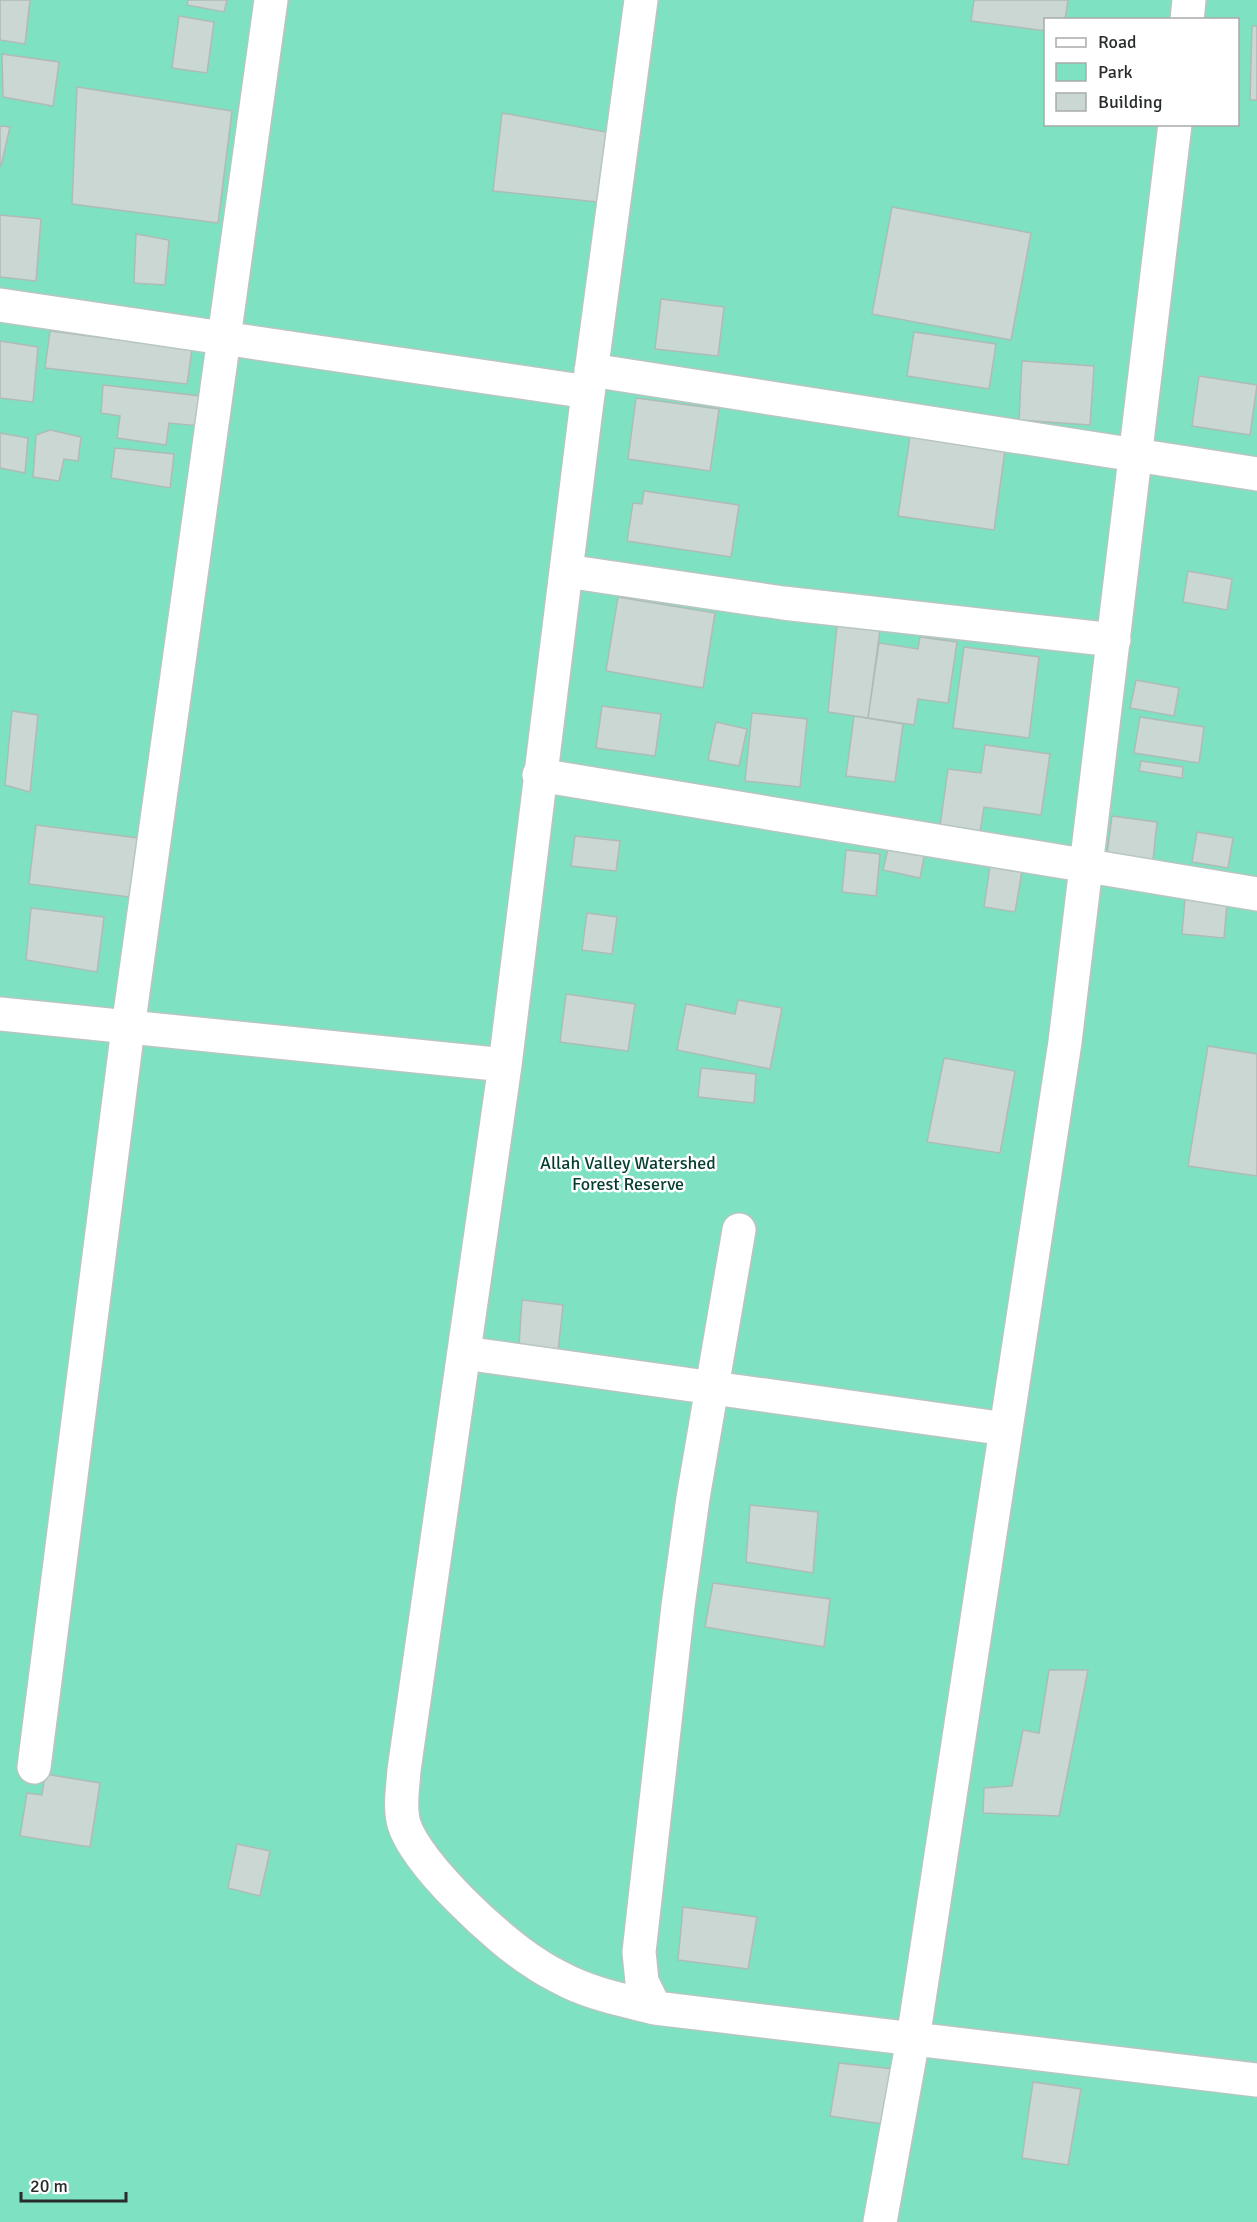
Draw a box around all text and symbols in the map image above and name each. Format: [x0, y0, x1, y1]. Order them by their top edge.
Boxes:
legend [1044, 18, 1239, 126]
text: Road [1098, 31, 1137, 53]
text: Park [1098, 61, 1133, 83]
text: Building [1098, 91, 1162, 113]
park label: Allah Valley Watershed Forest Reserve [540, 1152, 716, 1195]
scale bar [21, 2165, 126, 2203]
text: 20 m [30, 2175, 68, 2197]

